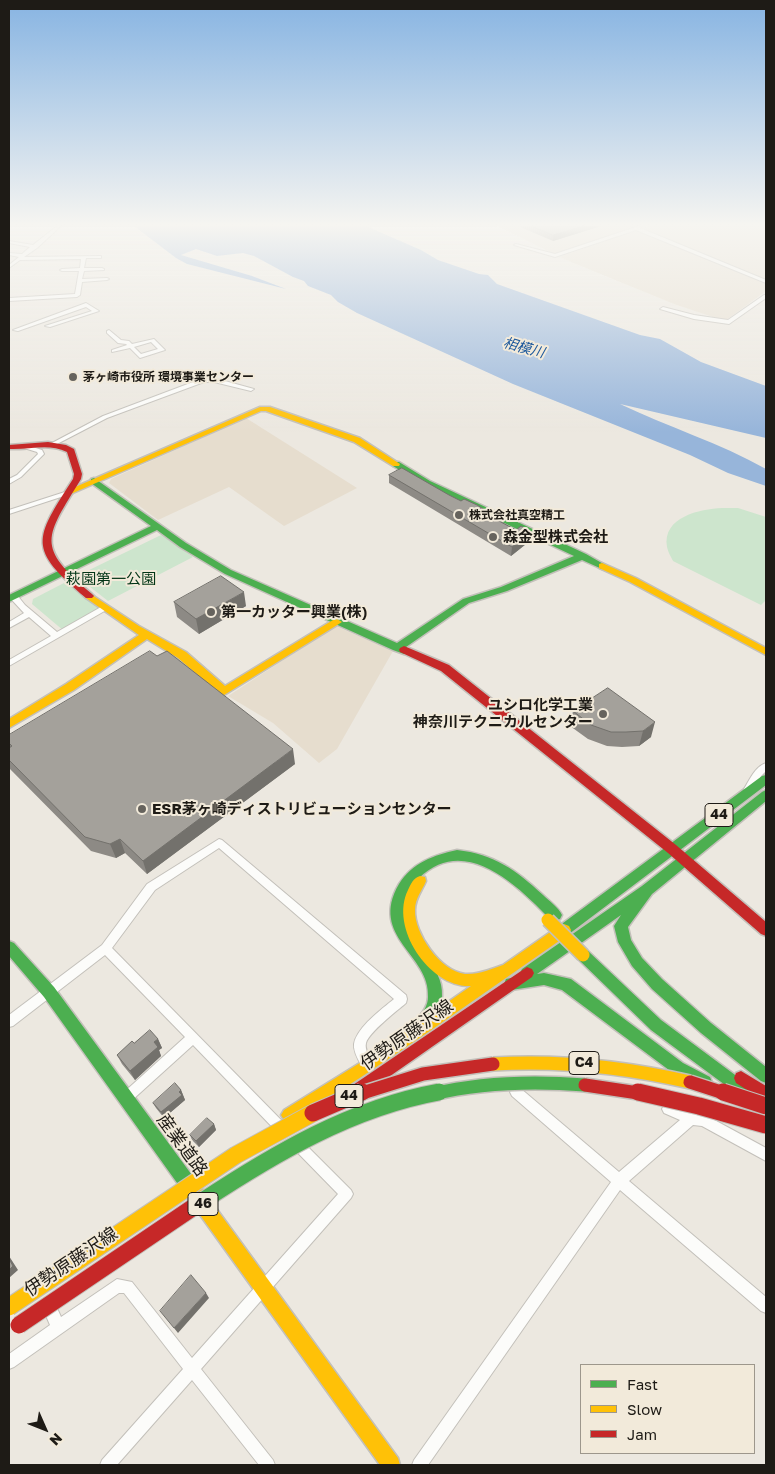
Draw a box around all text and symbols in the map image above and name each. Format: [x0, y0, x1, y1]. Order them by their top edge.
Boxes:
water label: 相模川 [502, 334, 546, 362]
place label: 茅ヶ崎市役所 環境事業センター [83, 370, 254, 384]
marker: 茅ヶ崎市役所 環境事業センター [67, 371, 79, 383]
place label: 株式会社真空精工 [469, 508, 565, 522]
marker: 株式会社真空精工 [453, 509, 465, 521]
place label: 森金型株式会社 [503, 528, 608, 546]
marker: 森金型株式会社 [487, 531, 499, 543]
park label: 萩園第一公園 [66, 570, 156, 588]
place label: 第一カッター興業(株) [221, 603, 367, 621]
marker: 第一カッター興業(株) [205, 606, 217, 618]
place label: ユシロ化学工業 神奈川テクニカルセンター [413, 696, 593, 731]
marker: ユシロ化学工業 神奈川テクニカルセンター [597, 708, 609, 720]
place label: ESR茅ヶ崎ディストリビューションセンター [152, 800, 452, 818]
marker: ESR茅ヶ崎ディストリビューションセンター [136, 803, 148, 815]
road number: 44 [705, 804, 733, 826]
street label: 伊勢原藤沢線 [357, 995, 457, 1075]
road number: C4 [569, 1052, 599, 1074]
road number: 44 [335, 1084, 363, 1108]
street label: 産業道路 [152, 1110, 212, 1180]
road number: 46 [188, 1192, 218, 1216]
street label: 伊勢原藤沢線 [20, 1223, 122, 1301]
legend [580, 1364, 755, 1454]
text: Fast [627, 1375, 658, 1393]
text: Slow [627, 1400, 662, 1418]
north arrow [20, 1404, 70, 1454]
text: Jam [627, 1425, 657, 1443]
text: N [46, 1430, 66, 1449]

